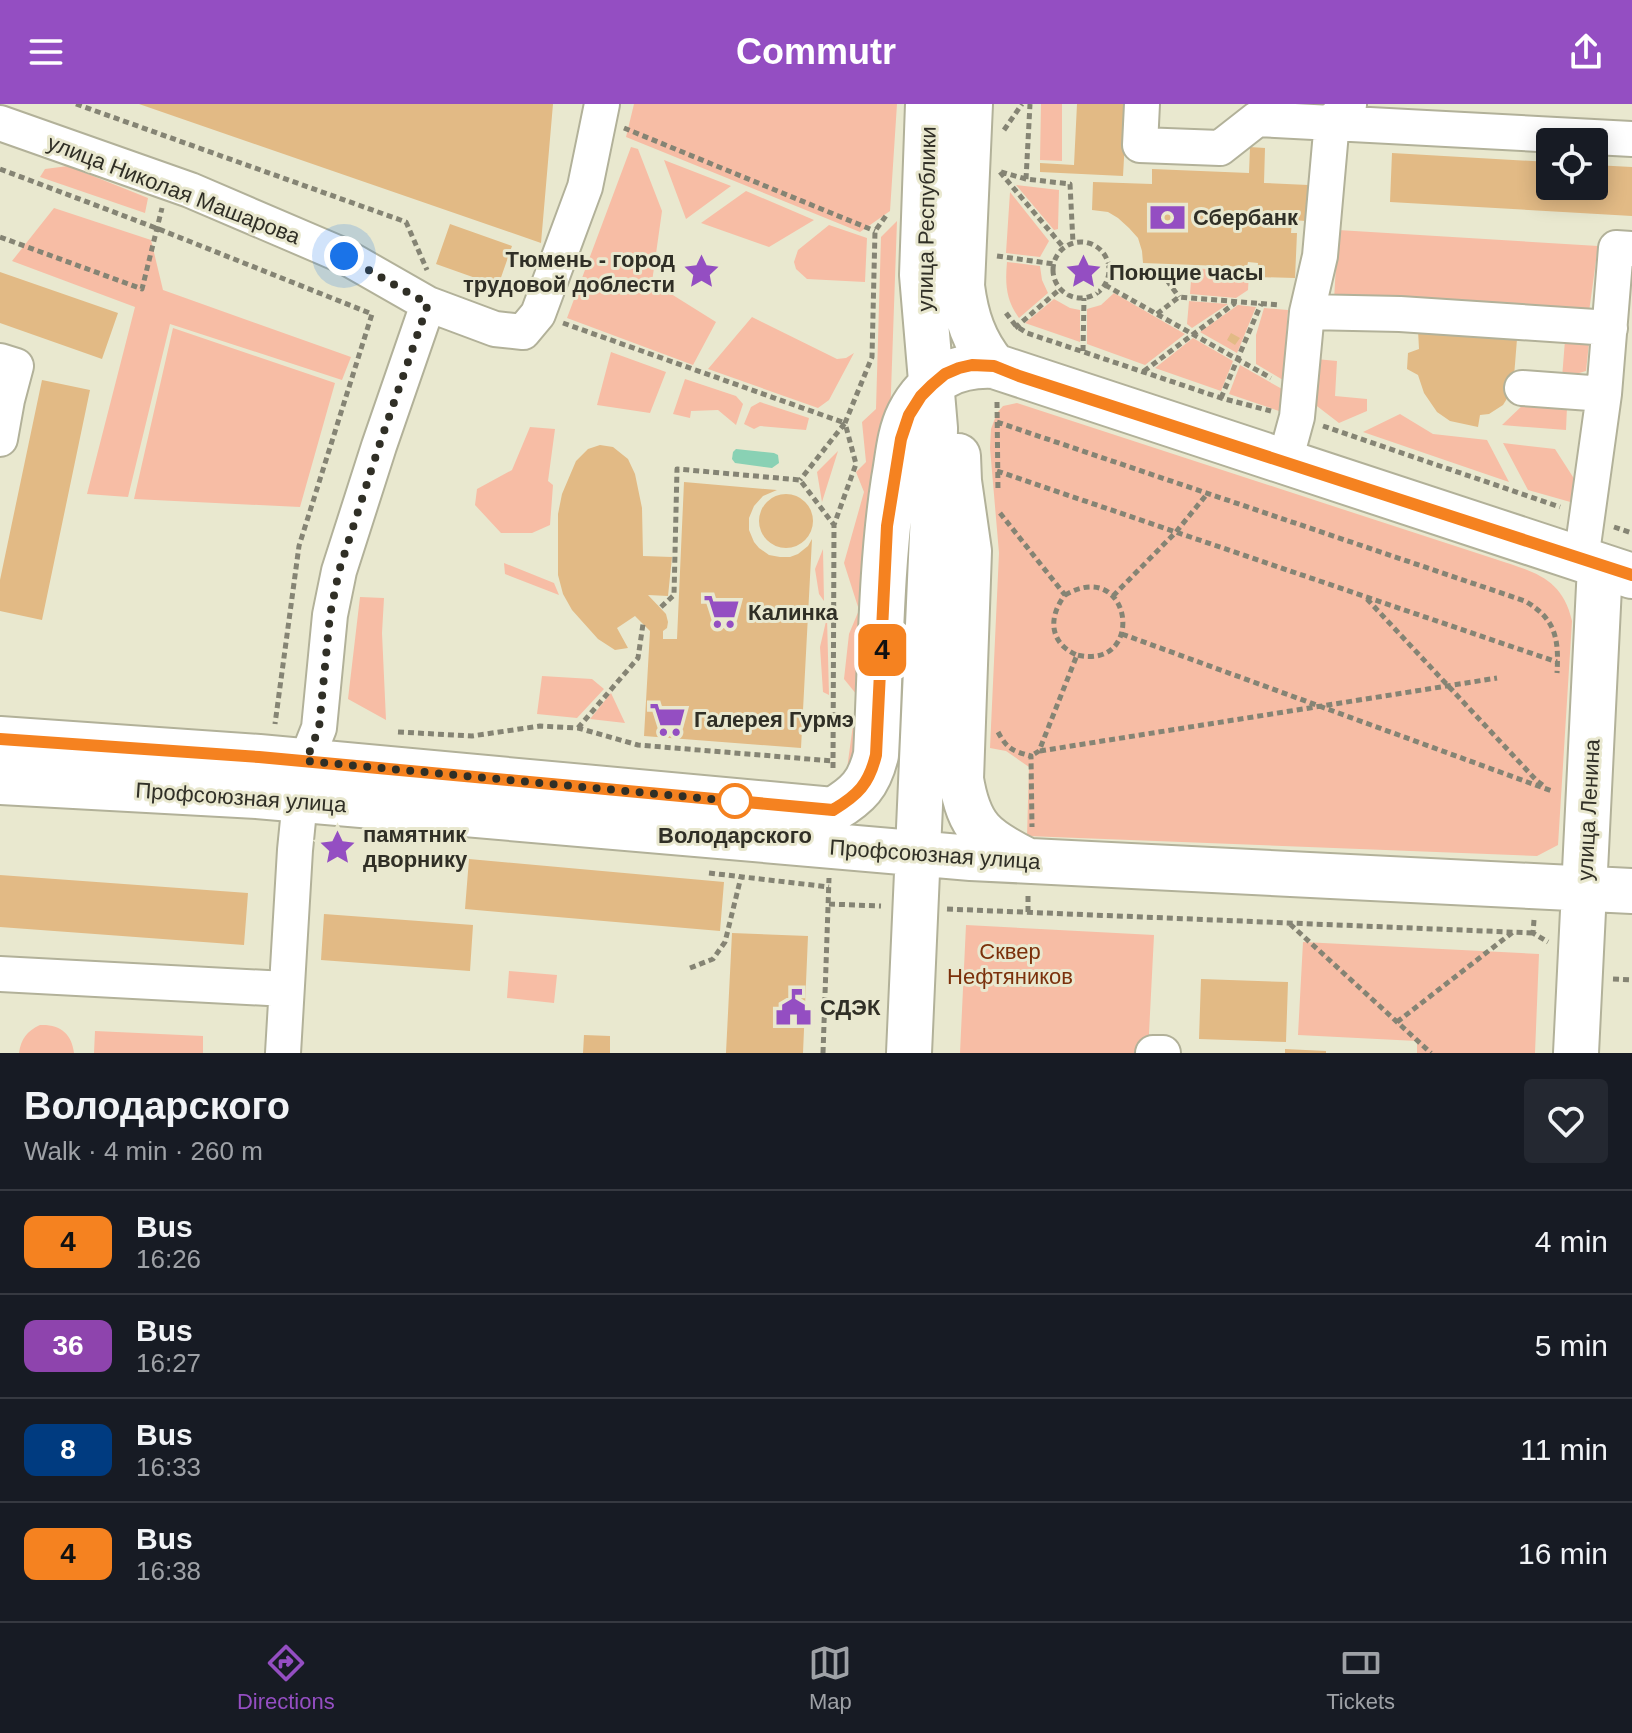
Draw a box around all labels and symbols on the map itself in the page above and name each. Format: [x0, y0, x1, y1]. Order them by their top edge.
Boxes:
street label: улица Республики [912, 126, 941, 312]
street label: улица Николая Машарова [44, 130, 304, 249]
bank icon: Сбербанк [1148, 198, 1186, 236]
place label: Сбербанк [1193, 205, 1299, 230]
your location [324, 236, 364, 276]
place label: Тюмень - город трудовой доблести [463, 247, 675, 297]
place icon: Тюмень - город трудовой доблести [682, 253, 720, 291]
place icon: Поющие часы [1064, 253, 1102, 291]
place label: Поющие часы [1109, 260, 1264, 285]
supermarket icon: Калинка [703, 593, 741, 631]
place label: Калинка [748, 600, 839, 625]
line badge: 4 [856, 624, 908, 676]
supermarket icon: Галерея Гурмэ [649, 700, 687, 738]
place label: Галерея Гурмэ [694, 707, 854, 732]
street label: улица Ленина [1572, 738, 1605, 882]
street label: Профсоюзная улица [135, 778, 348, 817]
marker: Володарского [718, 784, 752, 818]
place label: памятник дворнику [363, 822, 468, 872]
place label: Володарского [658, 823, 812, 848]
place icon: памятник дворнику [318, 828, 356, 866]
street label: Профсоюзная улица [829, 835, 1042, 874]
park label: Сквер Нефтяников [947, 939, 1073, 989]
public building icon: СДЭК [775, 988, 813, 1026]
place label: СДЭК [820, 995, 881, 1020]

